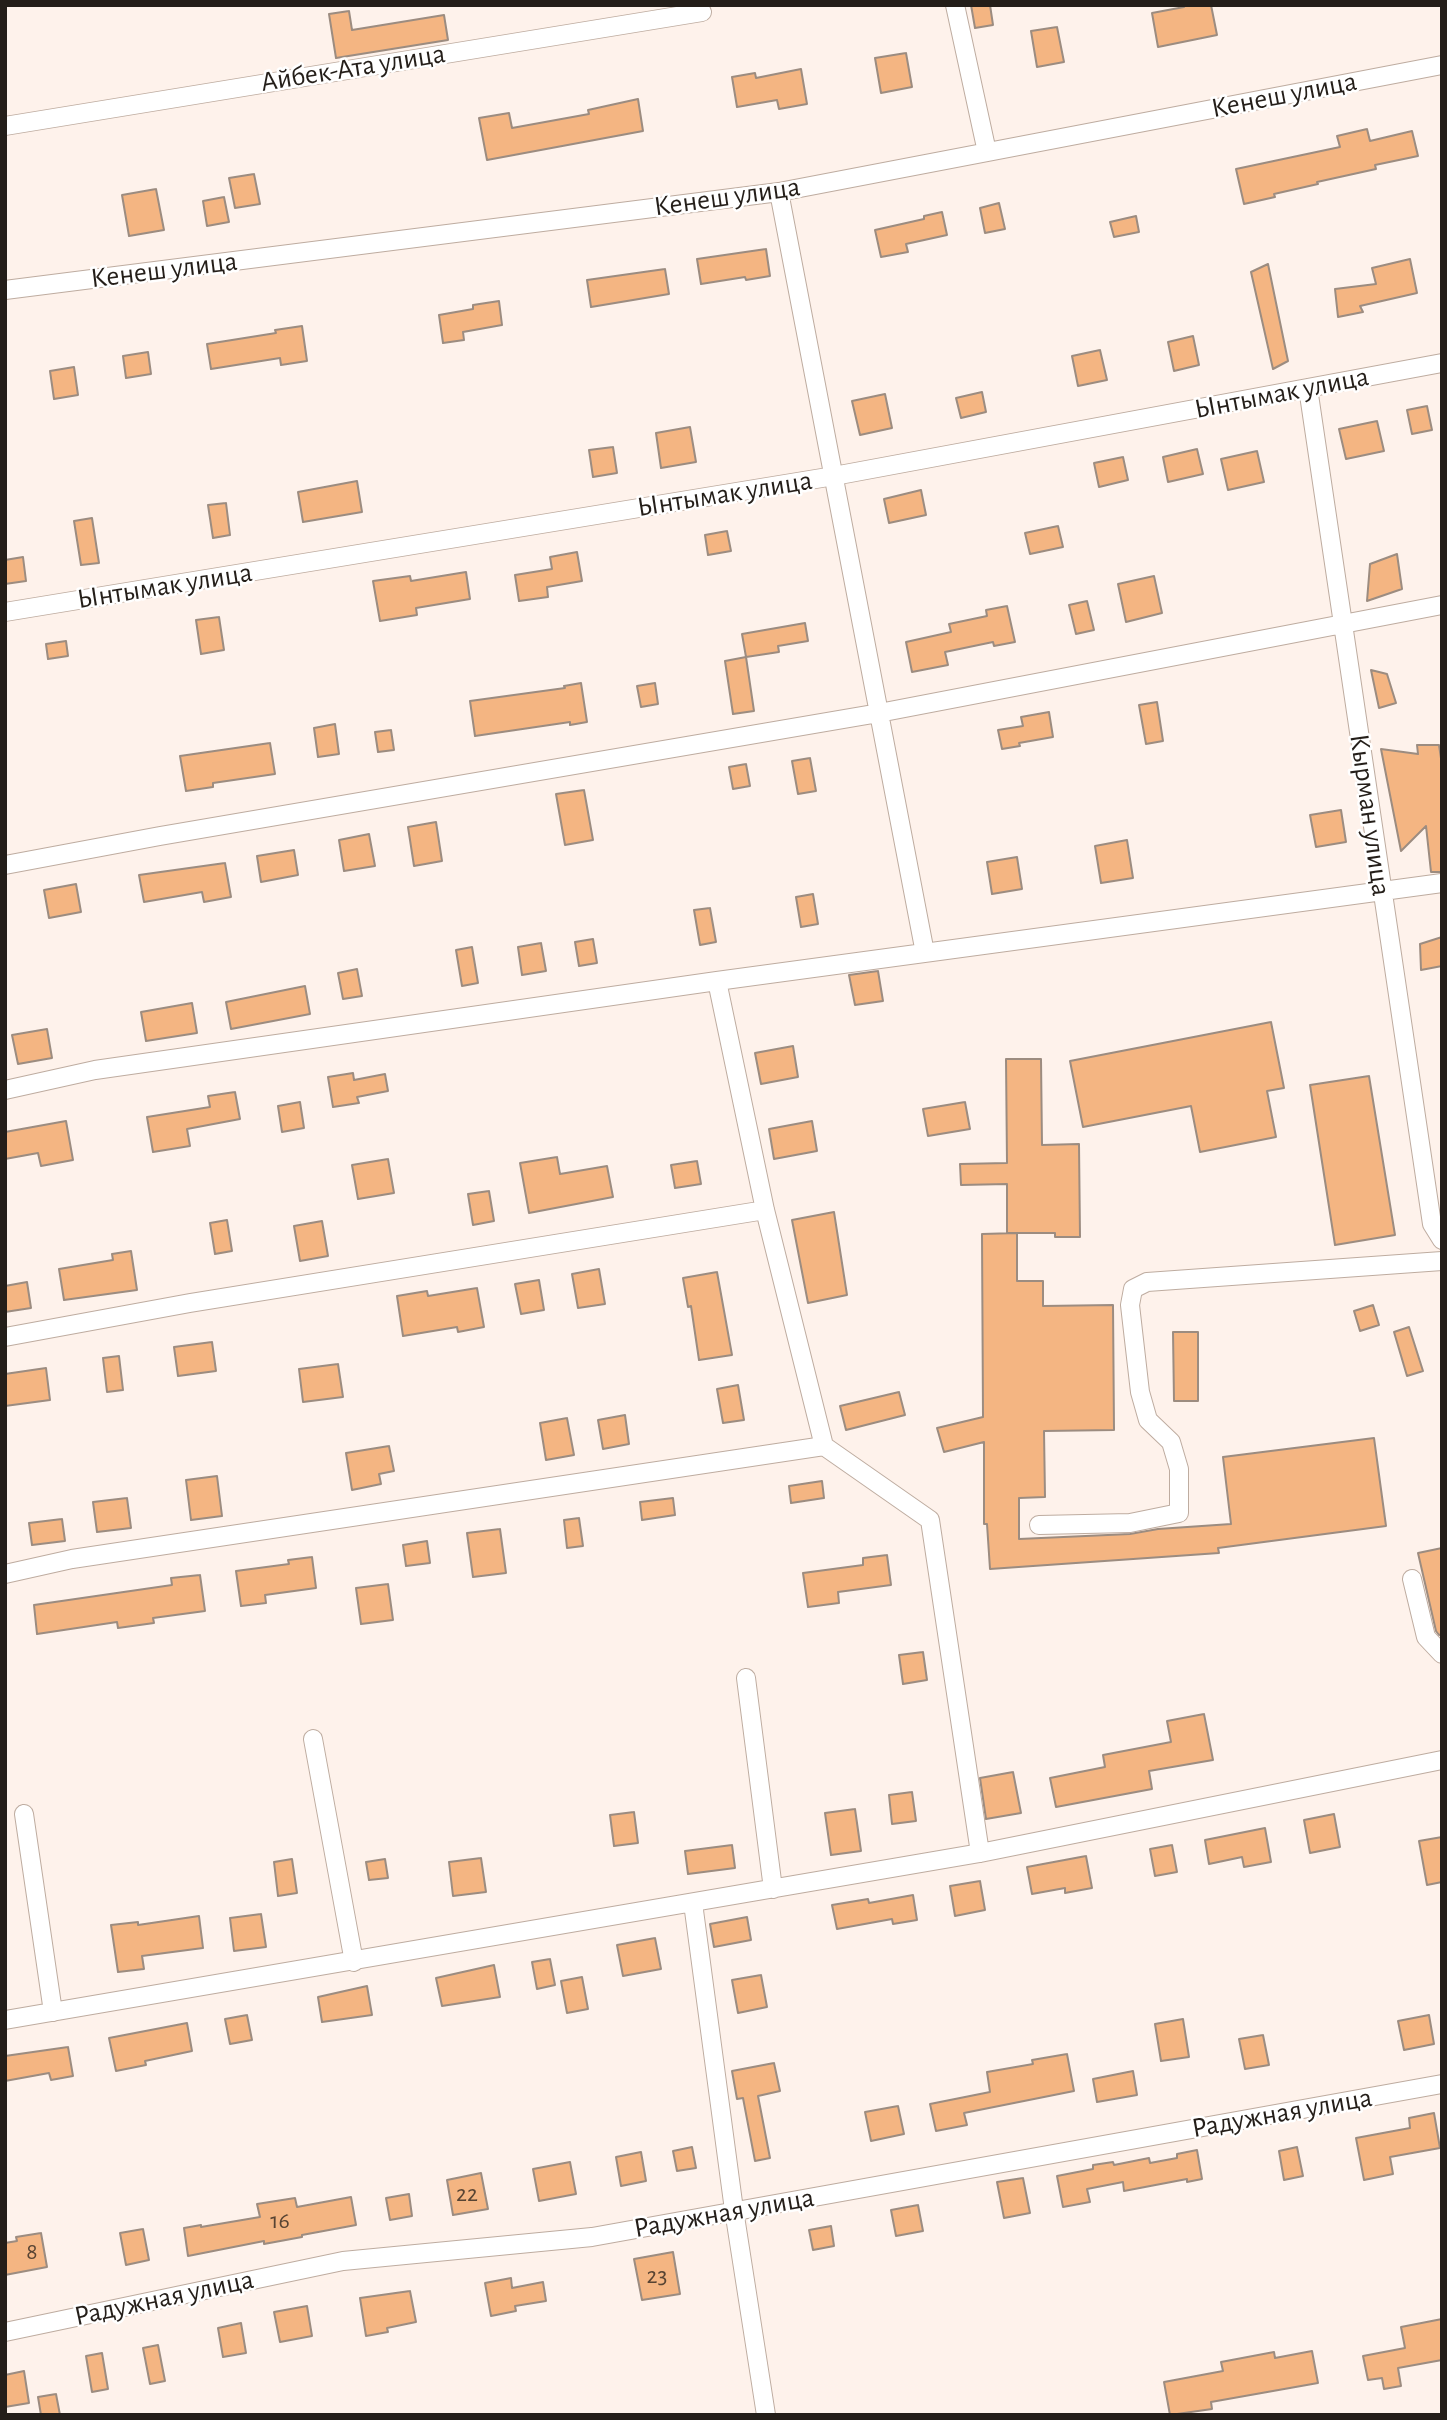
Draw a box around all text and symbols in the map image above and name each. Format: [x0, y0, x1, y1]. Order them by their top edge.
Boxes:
street label: Айбек-Ата улица [258, 37, 448, 99]
street label: Кенеш улица [1208, 64, 1360, 126]
street label: Кенеш улица [652, 170, 802, 224]
street label: Кенеш улица [89, 244, 239, 296]
street label: Ынтымак улица [1192, 360, 1372, 426]
street label: Ынтымак улица [635, 464, 815, 524]
street label: Ынтымак улица [75, 556, 255, 616]
street label: Кырман улица [1342, 732, 1398, 898]
street label: Радужная улица [1189, 2081, 1375, 2145]
house number: 22 [456, 2180, 478, 2208]
street label: Радужная улица [631, 2181, 817, 2245]
house number: 16 [270, 2207, 290, 2235]
house number: 8 [26, 2238, 38, 2266]
house number: 23 [647, 2262, 667, 2290]
street label: Радужная улица [71, 2263, 257, 2333]

